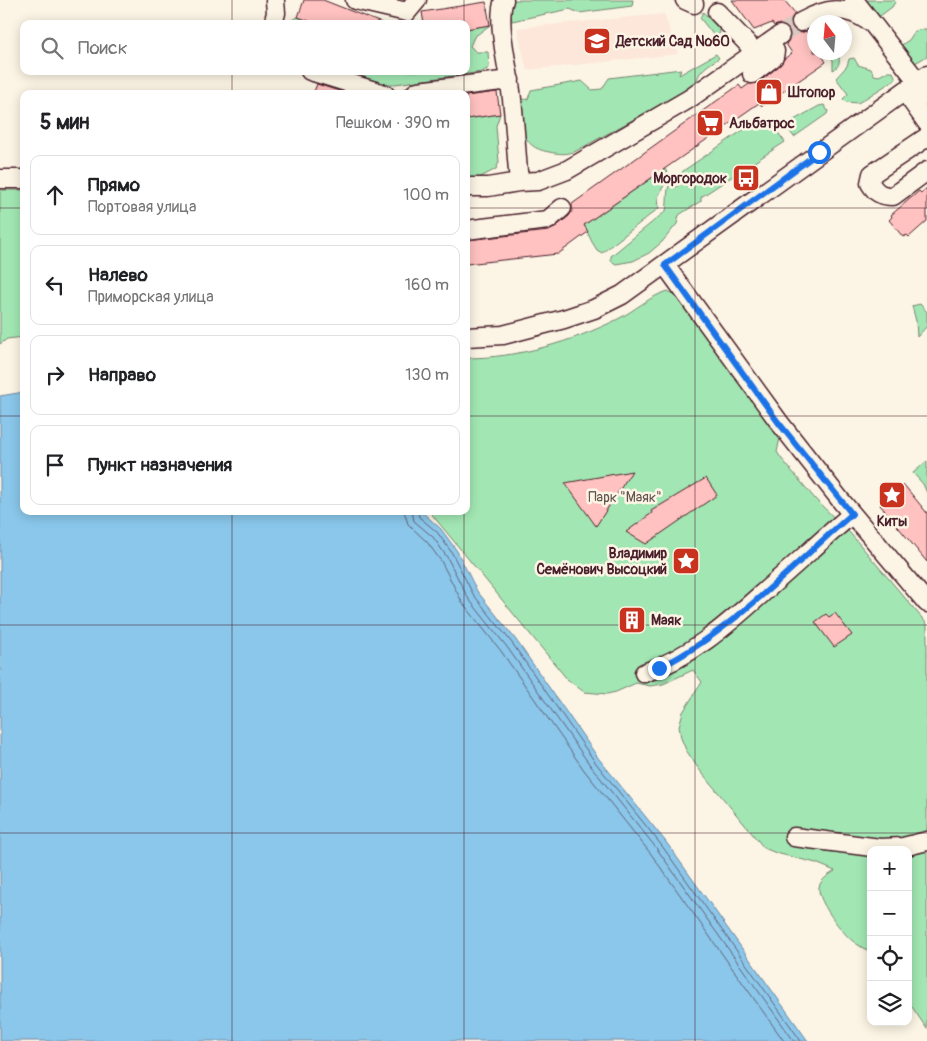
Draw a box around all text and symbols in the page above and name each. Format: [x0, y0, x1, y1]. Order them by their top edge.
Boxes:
north arrow [807, 15, 852, 60]
search box [20, 20, 470, 75]
school or university icon: Детский Сад №60 [582, 26, 612, 56]
place label: Детский Сад №60 [615, 33, 730, 50]
icon: search [38, 34, 66, 62]
text: Поиск [78, 36, 128, 60]
shop icon: Штопор [754, 77, 784, 107]
place label: Штопор [787, 84, 836, 101]
supermarket icon: Альбатрос [695, 108, 725, 138]
text: 5 мин [40, 109, 90, 136]
text: Пешком · 390 m [336, 113, 450, 133]
place label: Альбатрос [729, 115, 795, 132]
route start [808, 141, 831, 164]
bus stop icon: Моргородок [731, 163, 761, 193]
place label: Моргородок [653, 170, 727, 187]
text: Прямо [88, 173, 140, 197]
icon: ahead [41, 181, 69, 209]
text: 100 m [403, 185, 449, 205]
text: Портовая улица [88, 197, 197, 217]
text: Налево [88, 263, 148, 287]
icon: left [41, 271, 69, 299]
text: 160 m [405, 275, 449, 295]
text: Приморская улица [88, 287, 214, 307]
icon: right [41, 361, 69, 389]
text: Направо [88, 363, 156, 387]
text: 130 m [405, 365, 449, 385]
icon: arrive [41, 451, 69, 479]
text: Пункт назначения [88, 453, 232, 477]
place icon: Киты [877, 480, 907, 510]
park label: Парк "Маяк" [588, 489, 662, 506]
place label: Киты [877, 513, 907, 530]
place label: Владимир Семёнович Высоцкий [536, 545, 667, 578]
place icon: Владимир Семёнович Высоцкий [671, 546, 701, 576]
building icon: Маяк [617, 605, 647, 635]
place label: Маяк [651, 612, 681, 629]
route end [648, 657, 671, 680]
map controls [867, 846, 912, 1026]
button: + [867, 846, 912, 891]
button: − [867, 891, 912, 936]
button: locate [867, 936, 912, 981]
button: layers [867, 981, 912, 1026]

